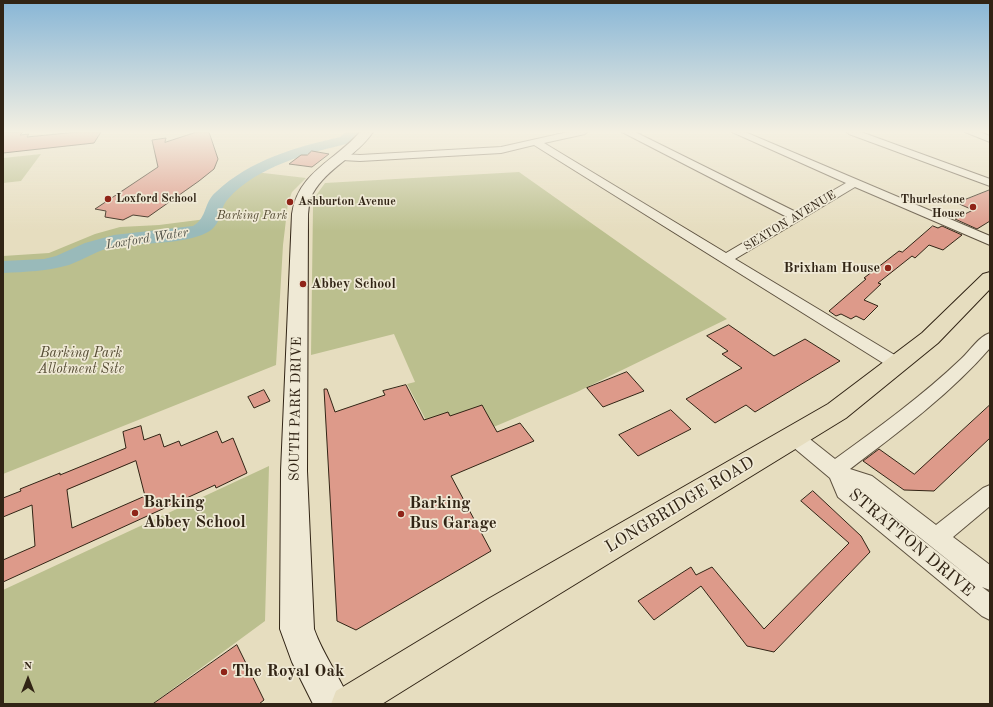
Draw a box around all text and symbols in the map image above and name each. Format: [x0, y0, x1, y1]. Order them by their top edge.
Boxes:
street label: SEATON AVENUE [741, 188, 839, 254]
place label: Loxford School [116, 192, 197, 206]
place label: Thurlestone House [901, 193, 965, 221]
marker: Loxford School [103, 194, 113, 204]
place label: Ashburton Avenue [298, 195, 396, 209]
marker: Ashburton Avenue [285, 197, 295, 207]
marker: Thurlestone House [968, 202, 978, 212]
park label: Barking Park [217, 209, 287, 223]
water label: Loxford Water [105, 225, 189, 253]
place label: Brixham House [784, 260, 880, 276]
marker: Brixham House [883, 263, 893, 273]
place label: Abbey School [311, 276, 396, 292]
marker: Abbey School [298, 279, 308, 289]
street label: SOUTH PARK DRIVE [286, 337, 306, 481]
park label: Barking Park Allotment Site [38, 345, 124, 378]
street label: LONGBRIDGE ROAD [602, 452, 758, 558]
street label: STRATTON DRIVE [844, 485, 978, 601]
place label: Barking Abbey School [143, 493, 246, 533]
place label: Barking Bus Garage [409, 494, 497, 534]
marker: Barking Abbey School [130, 508, 140, 518]
marker: Barking Bus Garage [396, 509, 406, 519]
north arrow [8, 659, 48, 699]
text: N [24, 661, 32, 672]
place label: The Royal Oak [232, 662, 345, 682]
marker: The Royal Oak [219, 667, 229, 677]

